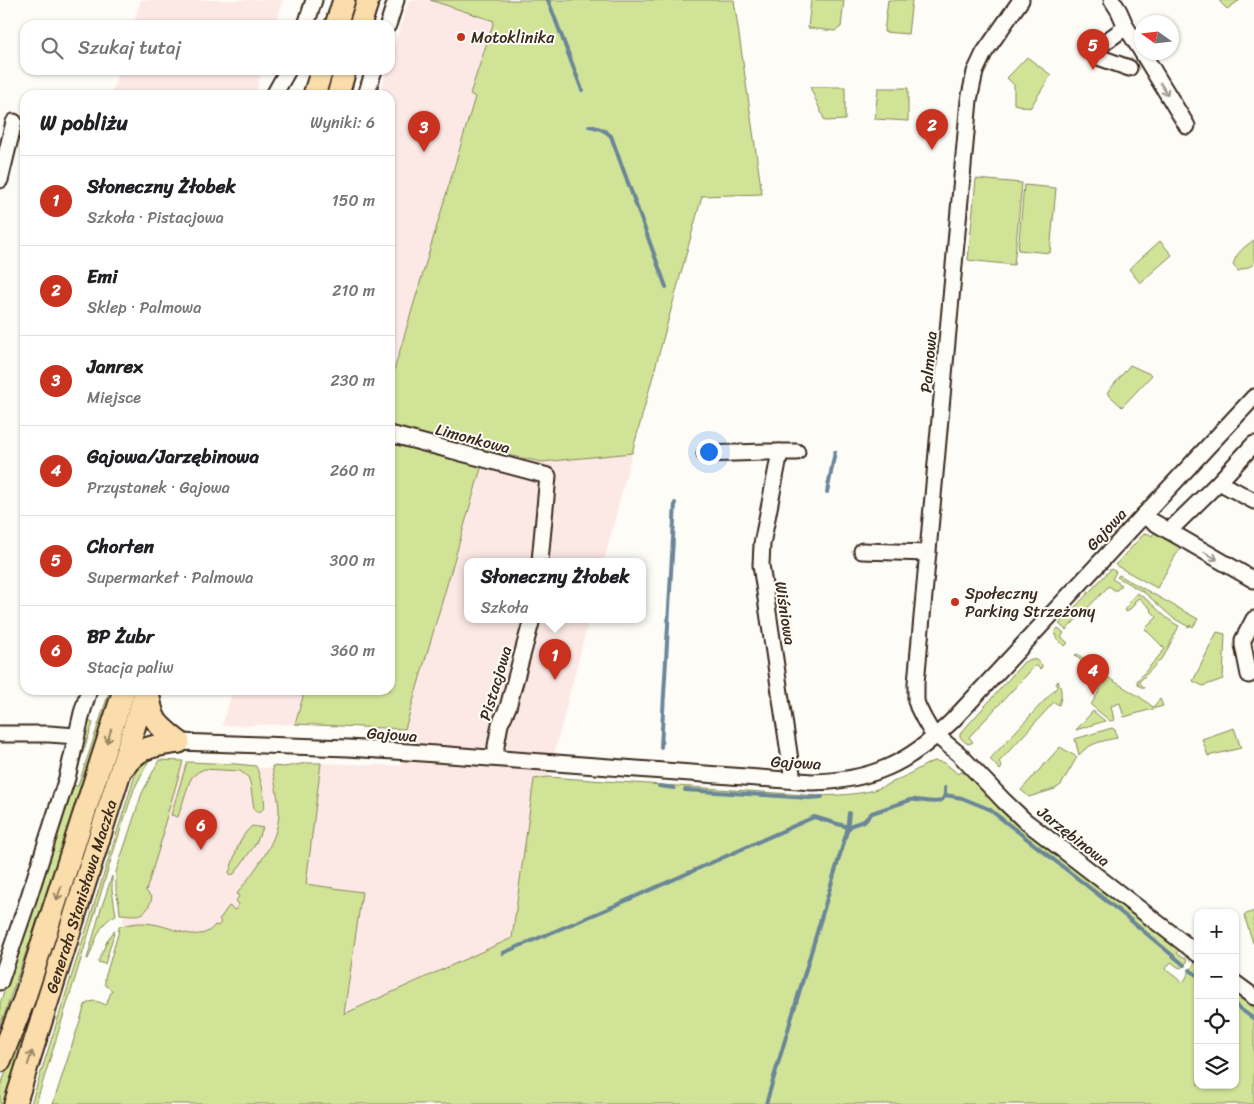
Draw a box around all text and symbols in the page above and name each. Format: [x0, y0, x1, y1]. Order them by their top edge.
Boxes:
north arrow [1134, 15, 1179, 60]
search box [20, 20, 395, 75]
place label: Motoklinika [471, 23, 555, 52]
pin: 5 [1077, 29, 1109, 70]
text: Szukaj tutaj [78, 31, 181, 64]
marker: Motoklinika [455, 31, 467, 43]
icon: search [38, 34, 66, 62]
one-way arrow [1160, 82, 1170, 96]
text: W pobliżu [40, 104, 128, 142]
text: Wyniki: 6 [310, 108, 375, 137]
pin: 2 [916, 109, 948, 150]
pin: 3 [408, 111, 440, 152]
text: Słoneczny Żłobek [87, 170, 236, 203]
text: 1 [53, 186, 59, 215]
text: 150 m [332, 186, 375, 215]
text: Szkoła · Pistacjowa [87, 203, 224, 232]
text: Emi [87, 260, 117, 293]
text: 2 [51, 276, 61, 305]
text: 210 m [332, 276, 375, 305]
text: Sklep · Palmowa [87, 293, 201, 322]
street label: Palmowa [911, 330, 946, 394]
text: Janrex [87, 350, 143, 383]
text: 3 [52, 366, 60, 395]
text: 230 m [330, 366, 375, 395]
text: Miejsce [87, 383, 141, 412]
street label: Limonkowa [432, 415, 514, 462]
your location [696, 439, 722, 465]
text: Gajowa/Jarzębinowa [87, 440, 259, 473]
text: 4 [51, 456, 61, 485]
text: 260 m [330, 456, 375, 485]
text: Przystanek · Gajowa [87, 473, 230, 502]
street label: Gajowa [1079, 501, 1134, 558]
text: Chorten [87, 530, 154, 563]
text: 5 [51, 546, 61, 575]
text: 300 m [330, 546, 375, 575]
one-way arrow [1204, 551, 1218, 561]
popup [464, 558, 646, 623]
text: Słoneczny Żłobek [481, 560, 629, 593]
text: Supermarket · Palmowa [87, 563, 253, 592]
street label: Wiśniowa [766, 579, 805, 647]
place label: Społeczny Parking Strzeżony [965, 579, 1096, 626]
text: Szkoła [481, 593, 528, 622]
marker: Społeczny Parking Strzeżony [949, 596, 961, 608]
text: BP Żubr [87, 620, 154, 653]
text: 6 [51, 636, 61, 665]
text: 360 m [331, 636, 375, 665]
pin: 1 [539, 639, 571, 680]
street label: Pistacjowa [470, 642, 521, 724]
text: Stacja paliw [87, 653, 173, 682]
pin: 4 [1077, 654, 1109, 695]
street label: Gajowa [366, 718, 418, 751]
one-way arrow [104, 728, 113, 744]
street label: Gajowa [770, 747, 822, 778]
street label: Generała Stanisława Maczka [37, 796, 126, 997]
street label: Jarzębinowa [1030, 798, 1117, 874]
pin: 6 [185, 809, 217, 850]
one-way arrow [53, 885, 63, 901]
map controls [1194, 909, 1239, 1089]
button: + [1194, 909, 1239, 954]
button: − [1194, 954, 1239, 999]
button: locate [1194, 999, 1239, 1044]
button: layers [1194, 1044, 1239, 1089]
one-way arrow [26, 1050, 35, 1066]

